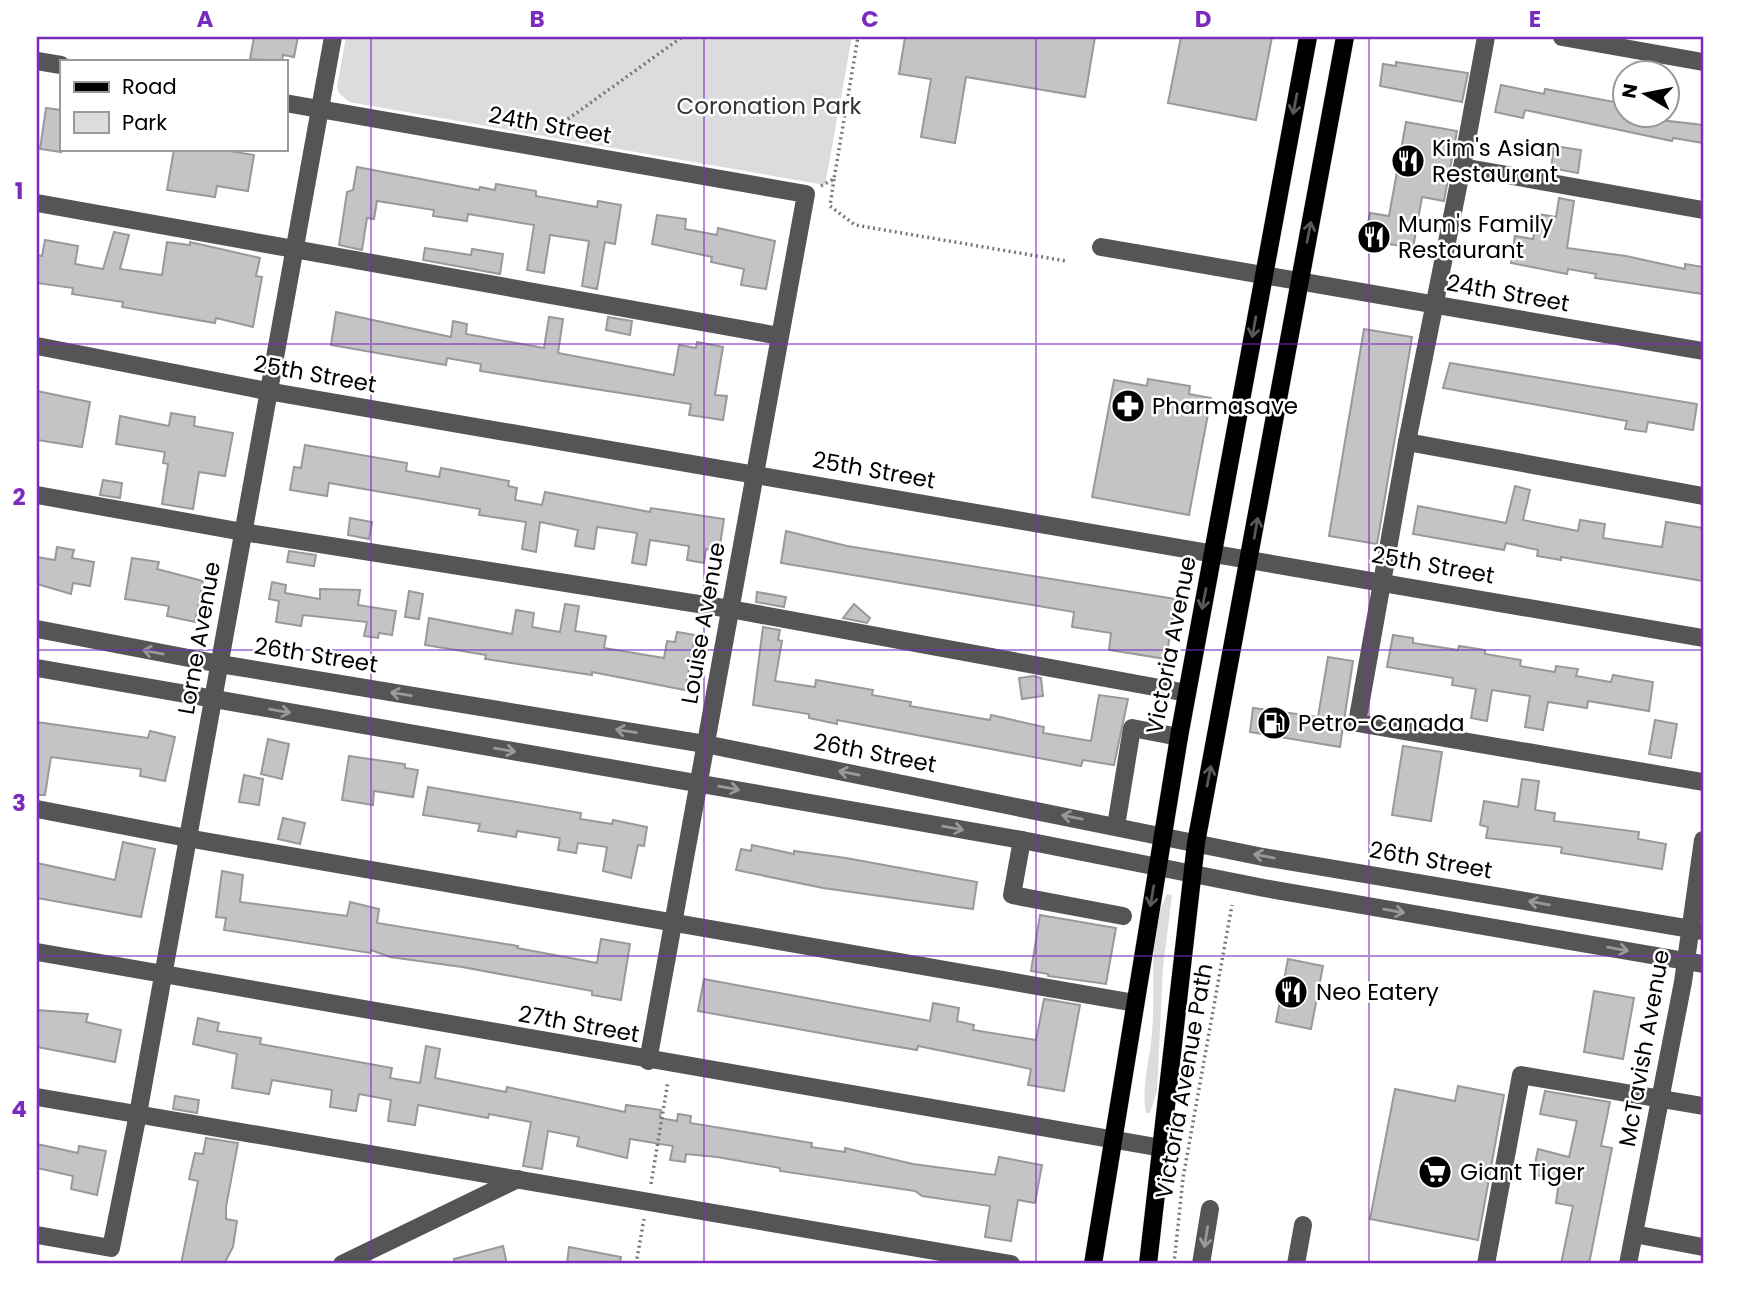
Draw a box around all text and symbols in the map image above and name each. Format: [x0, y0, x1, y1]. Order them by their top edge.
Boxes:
text: A [197, 3, 214, 35]
text: B [529, 3, 545, 35]
text: C [861, 3, 879, 35]
text: D [1195, 3, 1211, 35]
text: E [1529, 3, 1541, 35]
legend [60, 60, 287, 150]
north arrow [1610, 60, 1680, 130]
text: Road [122, 72, 177, 101]
text: N [1615, 82, 1644, 101]
park label: Coronation Park [677, 90, 862, 122]
one-way arrow [1288, 92, 1302, 115]
street label: 24th Street [486, 98, 614, 152]
text: Park [122, 108, 167, 137]
place label: Kim's Asian Restaurant [1432, 132, 1560, 190]
restaurant icon: Kim's Asian Restaurant [1389, 142, 1427, 180]
text: 1 [15, 175, 23, 207]
place label: Mum's Family Restaurant [1398, 208, 1553, 266]
restaurant icon: Mum's Family Restaurant [1355, 218, 1393, 256]
one-way arrow [1303, 221, 1316, 244]
street label: 24th Street [1444, 266, 1572, 320]
one-way arrow [1246, 315, 1260, 338]
street label: 25th Street [251, 347, 379, 401]
pharmacy icon: Pharmasave [1109, 387, 1147, 425]
place label: Pharmasave [1152, 390, 1298, 422]
street label: 25th Street [810, 443, 938, 497]
text: 2 [12, 481, 26, 513]
one-way arrow [1249, 517, 1263, 540]
street label: 25th Street [1369, 538, 1497, 592]
street label: Louise Avenue [673, 540, 733, 706]
street label: Victoria Avenue [1138, 553, 1204, 737]
street label: Lorne Avenue [170, 559, 228, 717]
one-way arrow [1197, 588, 1211, 610]
street label: 26th Street [252, 629, 380, 681]
one-way arrow [142, 644, 165, 658]
one-way arrow [390, 687, 413, 700]
fuel station icon: Petro-Canada [1255, 704, 1293, 742]
one-way arrow [268, 705, 291, 718]
place label: Petro-Canada [1298, 707, 1465, 739]
one-way arrow [615, 724, 637, 737]
street label: 26th Street [811, 725, 939, 781]
one-way arrow [493, 744, 516, 757]
one-way arrow [838, 765, 861, 779]
one-way arrow [1202, 765, 1216, 788]
one-way arrow [717, 782, 740, 796]
text: 3 [12, 787, 26, 819]
one-way arrow [1061, 810, 1084, 824]
one-way arrow [941, 822, 964, 835]
street label: 26th Street [1367, 833, 1495, 887]
one-way arrow [1253, 849, 1276, 863]
one-way arrow [1145, 884, 1158, 907]
one-way arrow [1528, 896, 1551, 909]
one-way arrow [1382, 905, 1405, 918]
one-way arrow [1606, 943, 1629, 956]
street label: McTavish Avenue [1611, 947, 1677, 1149]
street label: Victoria Avenue Path [1148, 961, 1220, 1201]
restaurant icon: Neo Eatery [1272, 973, 1310, 1011]
place label: Neo Eatery [1316, 976, 1439, 1008]
street label: 27th Street [516, 998, 642, 1050]
text: 4 [11, 1093, 27, 1125]
supermarket icon: Giant Tiger [1416, 1153, 1454, 1191]
place label: Giant Tiger [1460, 1156, 1585, 1188]
one-way arrow [1199, 1225, 1212, 1248]

